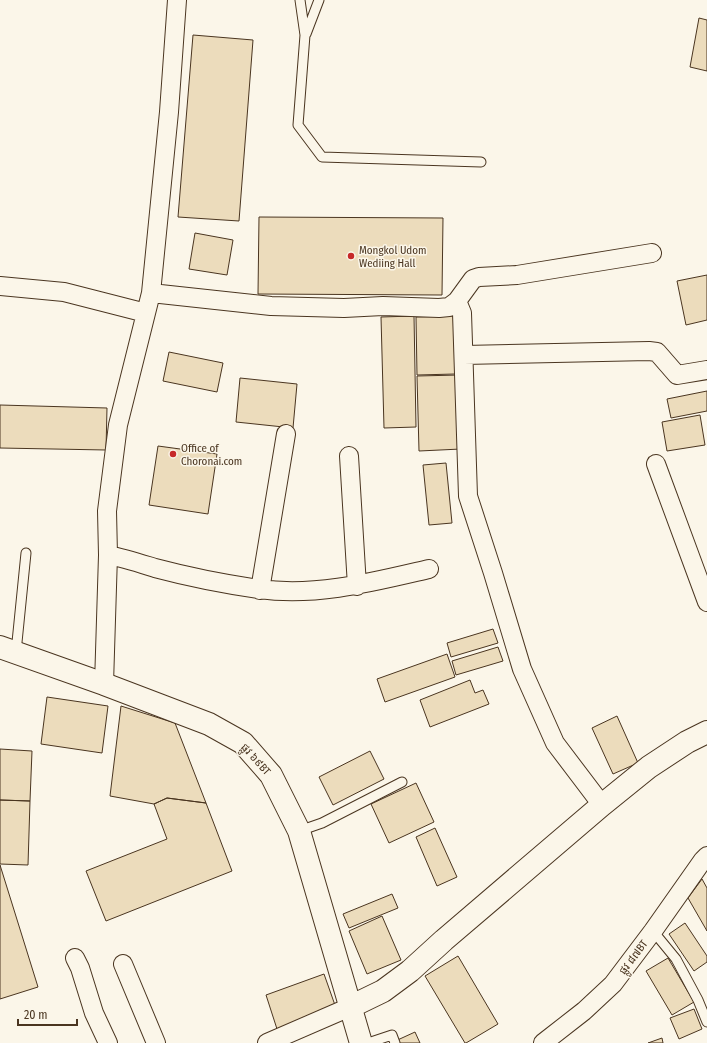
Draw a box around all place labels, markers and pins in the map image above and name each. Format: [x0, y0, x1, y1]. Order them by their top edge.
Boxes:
place label: Mongkol Udom Wediing Hall [359, 244, 427, 270]
marker: Mongkol Udom Wediing Hall [346, 251, 356, 261]
place label: Office of Choronai.com [181, 442, 242, 468]
marker: Office of Choronai.com [168, 449, 178, 459]

